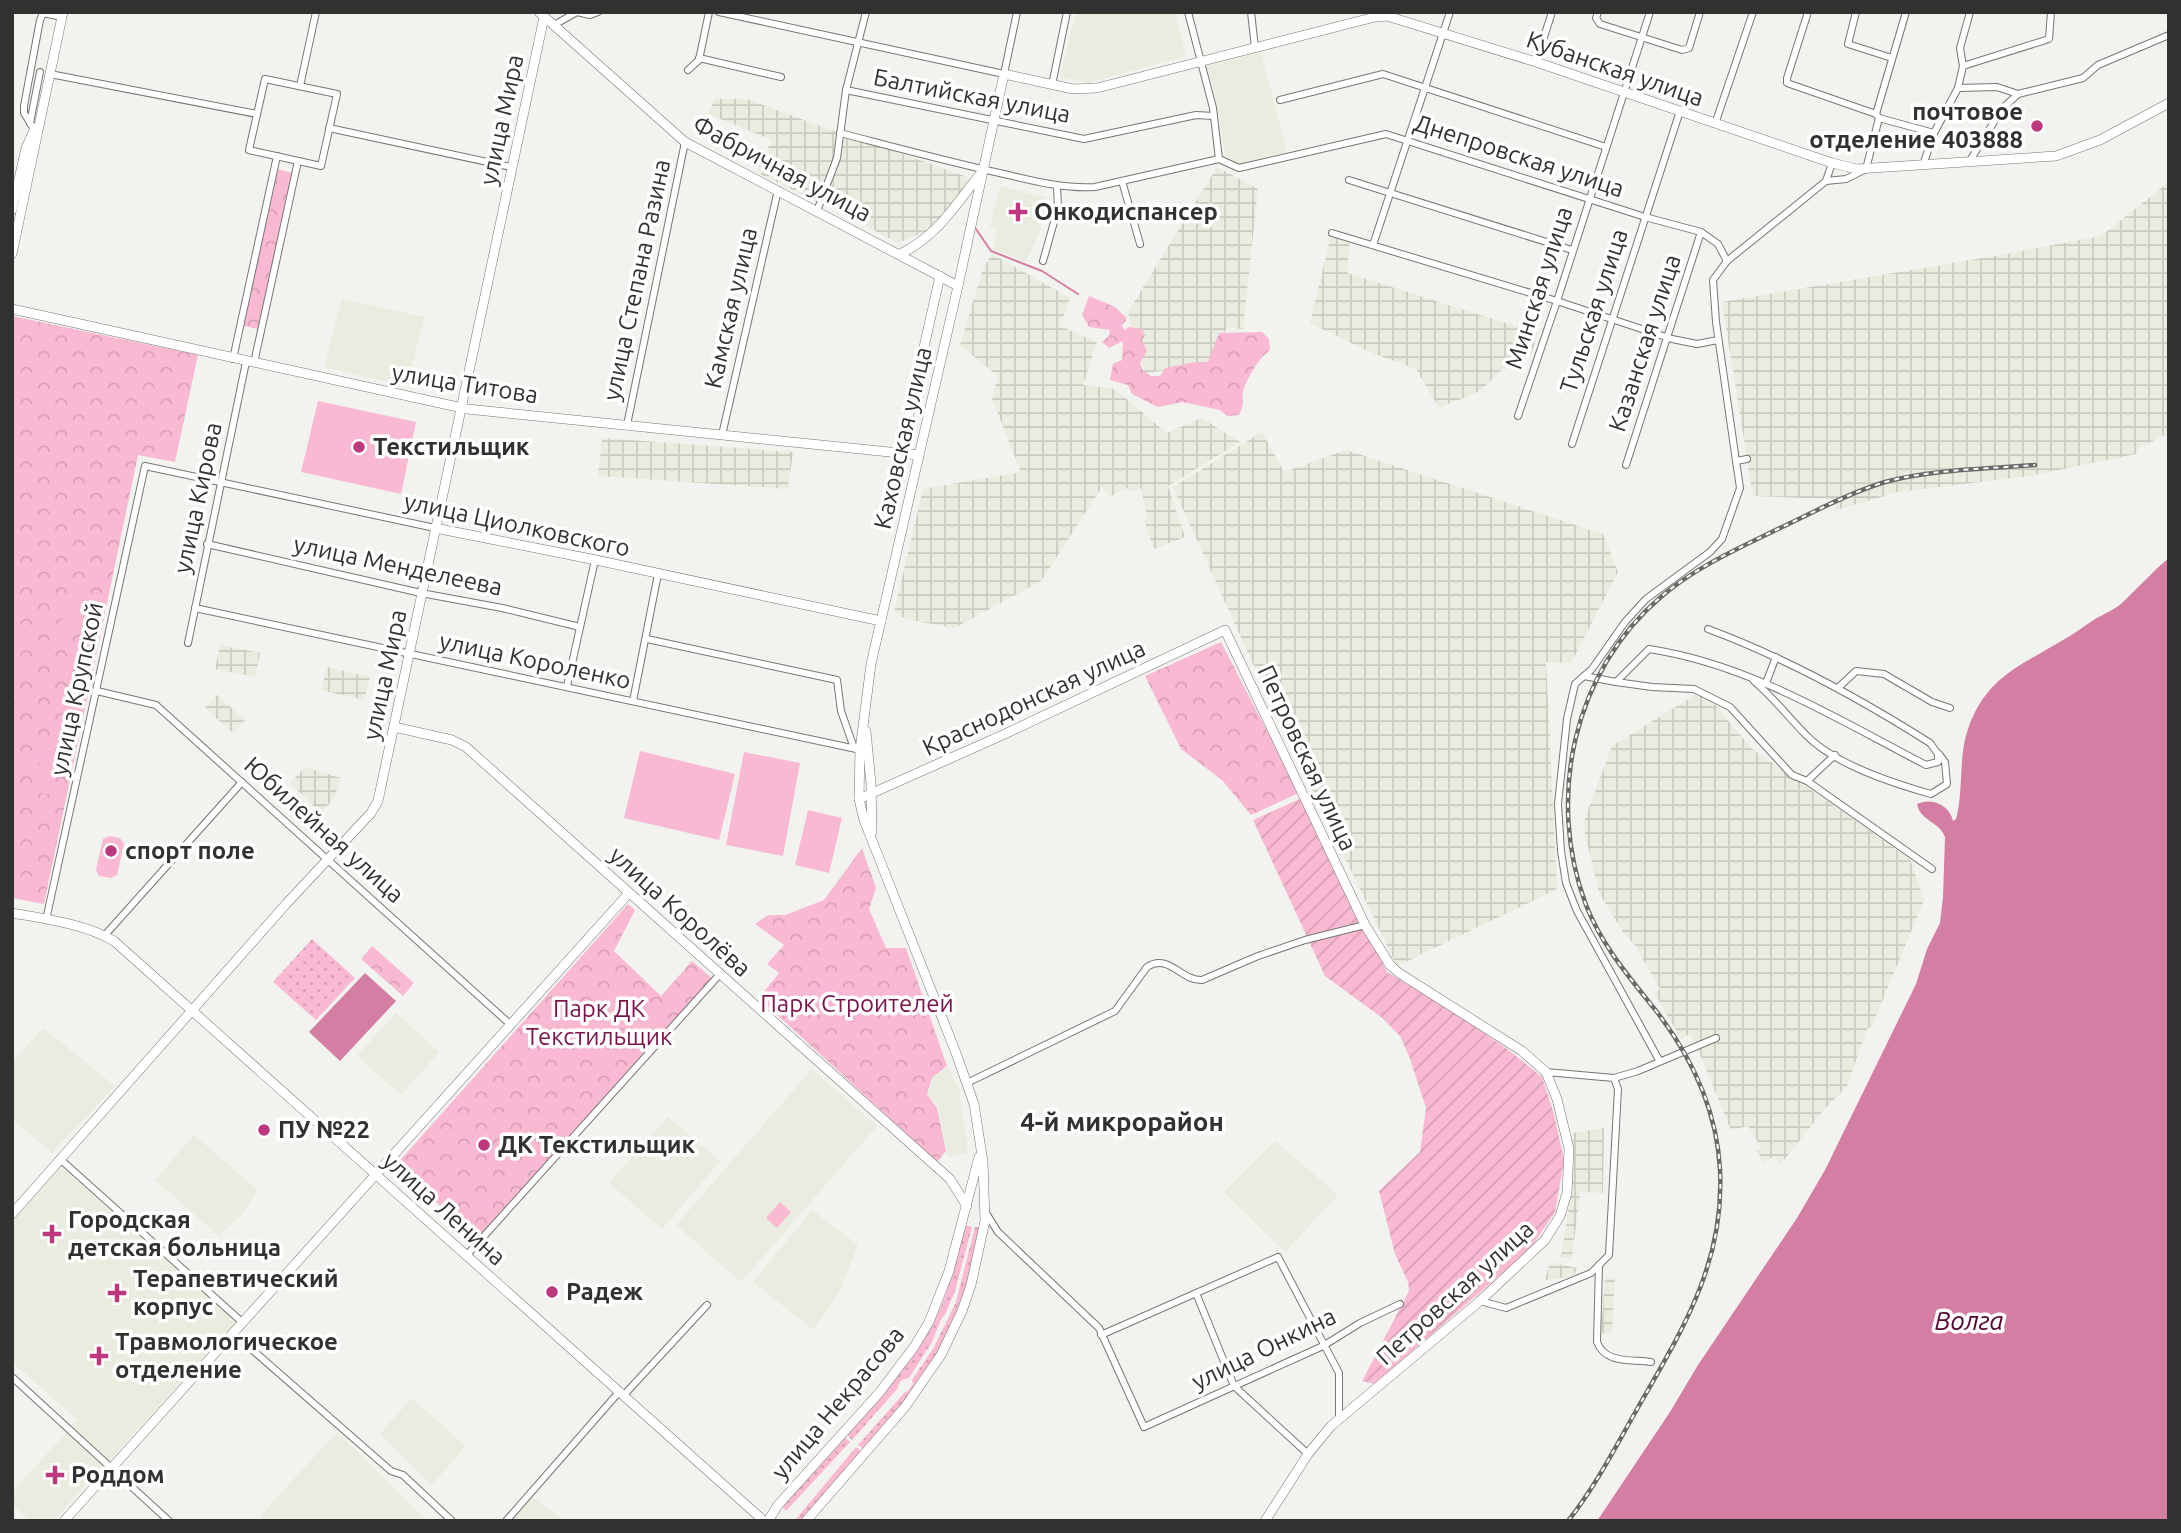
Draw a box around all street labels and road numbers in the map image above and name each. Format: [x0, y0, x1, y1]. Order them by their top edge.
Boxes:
street label: Кубанская улица [1523, 26, 1707, 112]
street label: улица Мира [475, 52, 529, 188]
street label: Балтийская улица [871, 63, 1073, 128]
street label: Днепровская улица [1411, 109, 1627, 202]
street label: Фабричная улица [688, 110, 876, 227]
street label: улица Степана Разина [598, 157, 675, 403]
street label: Минская улица [1500, 203, 1577, 372]
street label: Камская улица [699, 225, 762, 391]
street label: Тульская улица [1554, 226, 1633, 396]
street label: Казанская улица [1603, 251, 1686, 435]
street label: Каховская улица [868, 344, 937, 532]
street label: улица Титова [390, 359, 540, 408]
street label: улица Кирова [168, 420, 227, 576]
street label: улица Циолковского [402, 487, 633, 562]
street label: улица Менделеева [291, 530, 505, 601]
street label: улица Крупской [45, 600, 108, 778]
street label: улица Мира [358, 607, 412, 743]
street label: улица Короленко [437, 627, 633, 694]
street label: Краснодонская улица [918, 634, 1149, 761]
street label: Петровская улица [1253, 661, 1362, 855]
street label: Юбилейная улица [239, 751, 409, 908]
street label: улица Королёва [604, 841, 756, 982]
street label: улица Ленина [377, 1147, 511, 1271]
street label: Петровская улица [1371, 1215, 1539, 1370]
street label: улица Онкина [1187, 1302, 1340, 1395]
street label: улица Некрасова [766, 1321, 909, 1484]

